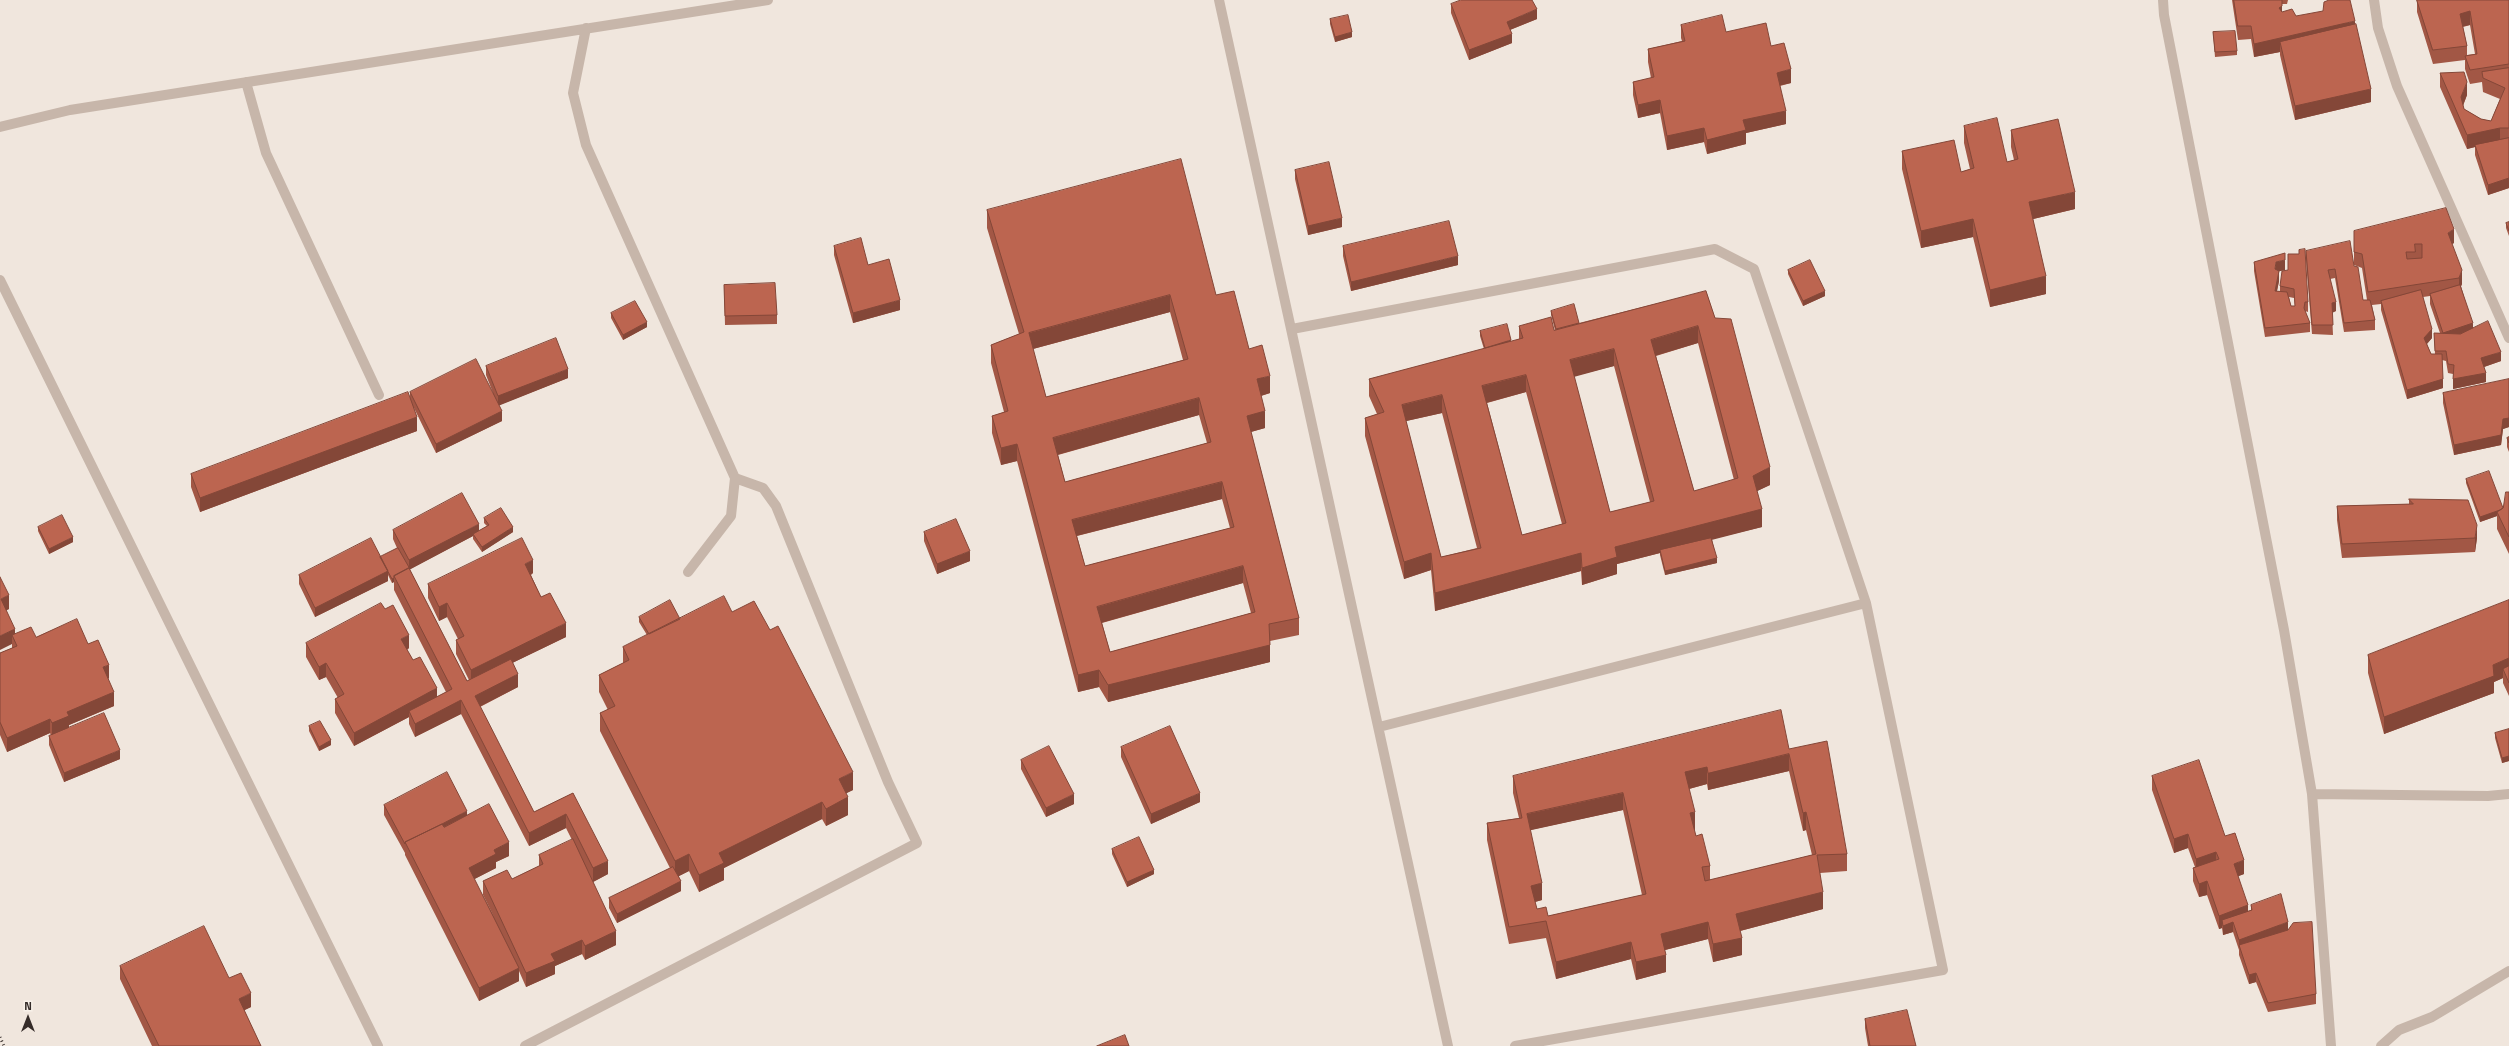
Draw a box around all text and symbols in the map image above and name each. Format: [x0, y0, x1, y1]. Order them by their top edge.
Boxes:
north arrow [8, 998, 48, 1038]
text: N [24, 998, 32, 1014]

